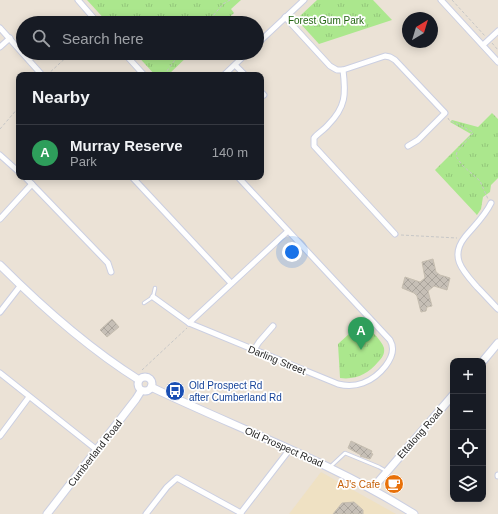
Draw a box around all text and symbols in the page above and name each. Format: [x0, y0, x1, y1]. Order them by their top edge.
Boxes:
north arrow [402, 12, 438, 48]
park label: Forest Gum Park [288, 15, 365, 26]
search box [16, 16, 264, 60]
icon: search [30, 27, 52, 49]
text: Search here [62, 30, 144, 47]
text: Nearby [32, 88, 90, 107]
text: Murray Reserve [70, 137, 183, 154]
text: A [40, 145, 50, 160]
text: 140 m [212, 145, 248, 160]
text: Park [70, 154, 97, 169]
your location [282, 242, 302, 262]
pin: A [348, 317, 374, 350]
street label: Darling Street [247, 343, 308, 377]
map controls [450, 358, 486, 502]
button: + [450, 358, 486, 394]
bus stop icon: Old Prospect Rd after Cumberland Rd [164, 380, 186, 402]
place label: Old Prospect Rd after Cumberland Rd [189, 380, 282, 403]
button: − [450, 394, 486, 430]
street label: Ettalong Road [395, 405, 445, 461]
street label: Cumberland Road [66, 418, 124, 488]
street label: Old Prospect Road [243, 425, 325, 469]
button: locate [450, 430, 486, 466]
button: layers [450, 466, 486, 502]
cafe icon: AJ's Cafe [383, 473, 405, 495]
place label: AJ's Cafe [338, 479, 380, 490]

